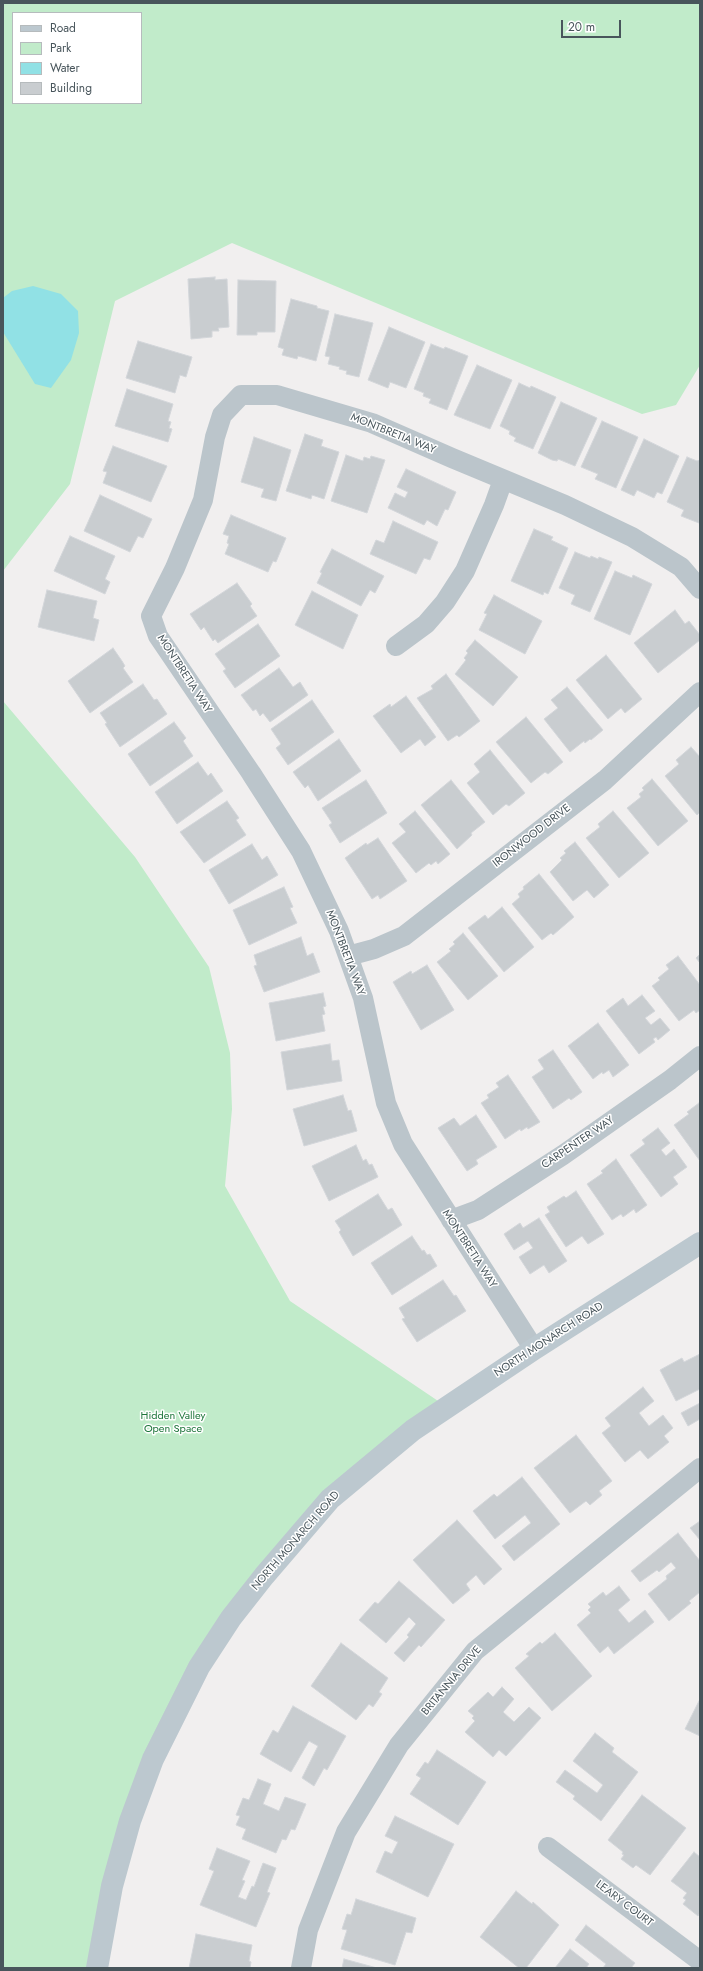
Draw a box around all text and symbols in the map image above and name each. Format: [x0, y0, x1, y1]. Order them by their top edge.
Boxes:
legend [12, 12, 142, 104]
scale bar [563, 12, 623, 38]
text: 20 m [568, 18, 595, 36]
text: Road [50, 19, 76, 37]
text: Park [50, 39, 71, 57]
text: Water [50, 59, 80, 77]
text: Building [50, 79, 92, 97]
street label: MONTBRETIA WAY [349, 411, 437, 457]
street label: MONTBRETIA WAY [154, 632, 214, 716]
street label: IRONWOOD DRIVE [491, 802, 573, 870]
street label: MONTBRETIA WAY [323, 908, 367, 998]
street label: CARPENTER WAY [539, 1114, 617, 1172]
street label: MONTBRETIA WAY [439, 1207, 499, 1291]
street label: NORTH MONARCH ROAD [492, 1300, 606, 1380]
park label: Hidden Valley Open Space [141, 1409, 205, 1435]
street label: NORTH MONARCH ROAD [249, 1489, 343, 1593]
street label: BRITANNIA DRIVE [419, 1644, 485, 1718]
street label: LEARY COURT [593, 1878, 655, 1930]

